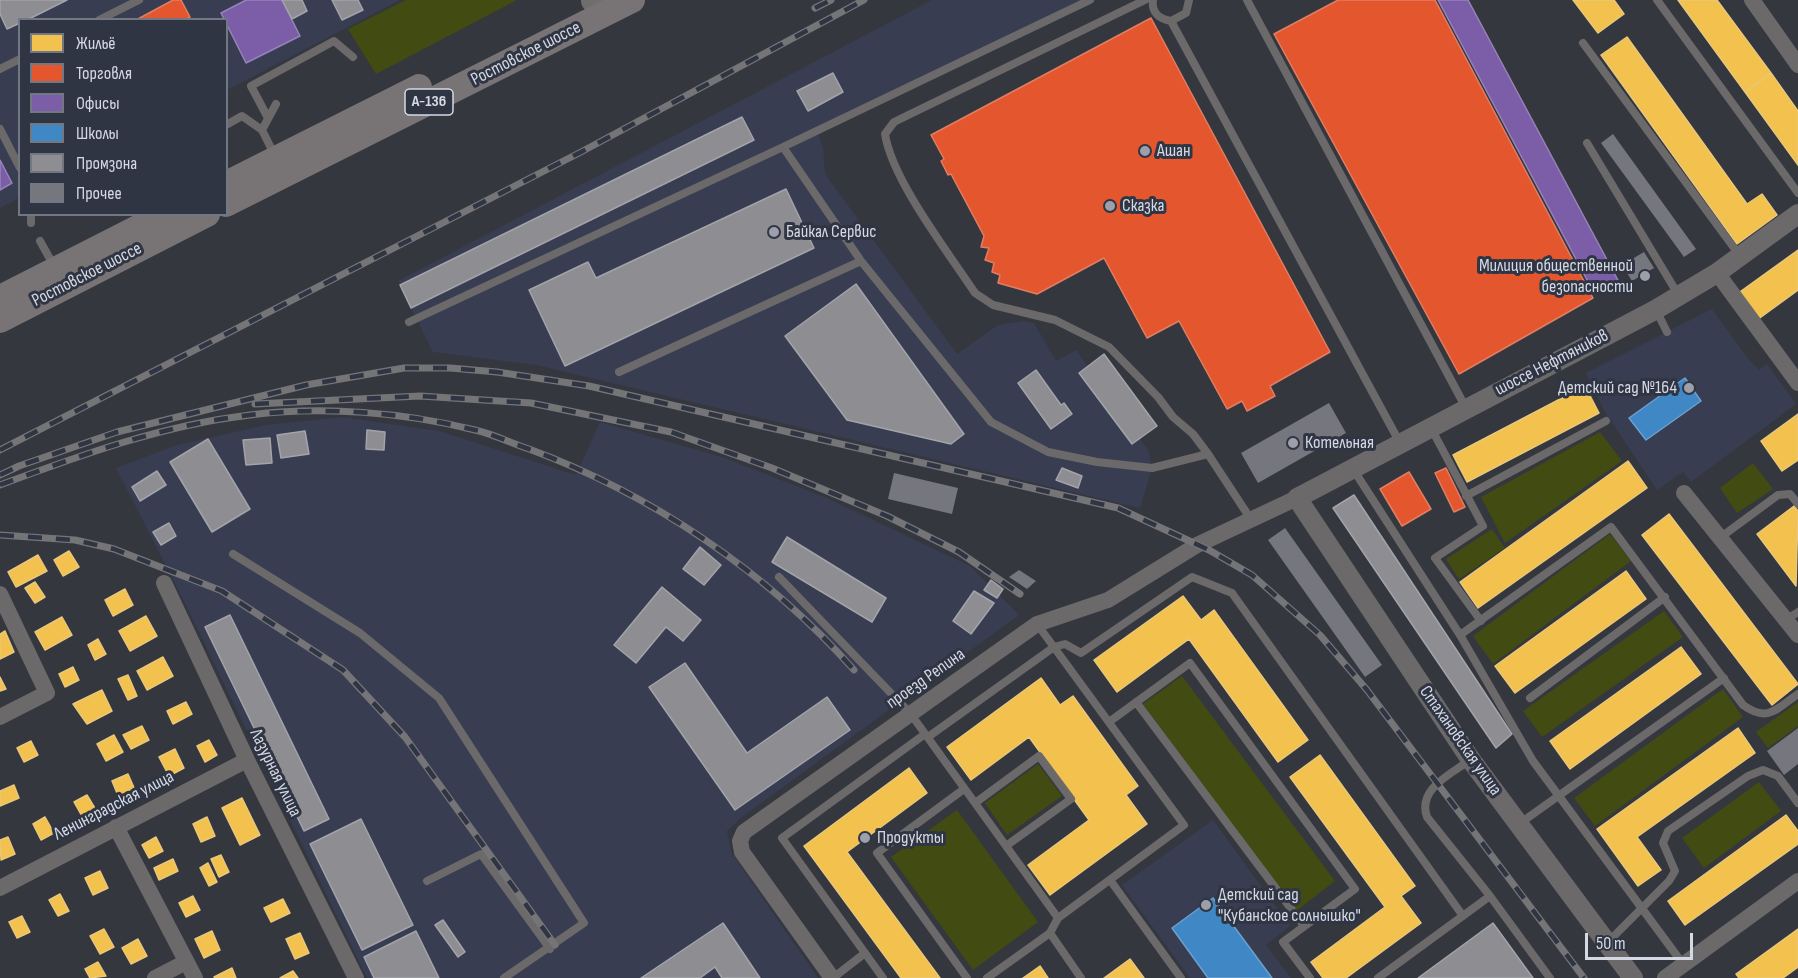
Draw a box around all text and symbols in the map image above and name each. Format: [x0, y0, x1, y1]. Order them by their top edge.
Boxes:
street label: Ростовское шоссе [467, 17, 585, 91]
legend [18, 18, 228, 216]
text: Жильё [76, 33, 116, 54]
text: Торговля [76, 63, 132, 84]
road number: А-136 [405, 89, 453, 115]
text: Офисы [76, 93, 120, 114]
text: Школы [76, 123, 119, 144]
place label: Ашан [1157, 140, 1191, 162]
marker: Ашан [1138, 144, 1152, 158]
text: Промзона [76, 153, 137, 174]
text: Прочее [76, 183, 122, 204]
place label: Сказка [1122, 195, 1164, 217]
marker: Сказка [1103, 199, 1117, 213]
place label: Байкал Сервис [786, 221, 876, 243]
marker: Байкал Сервис [767, 225, 781, 239]
street label: Ростовское шоссе [28, 238, 146, 312]
place label: Милиция общественной безопасности [1479, 255, 1633, 298]
marker: Милиция общественной безопасности [1638, 269, 1652, 283]
street label: шоссе Нефтяников [1492, 325, 1612, 401]
place label: Детский сад №164 [1558, 377, 1677, 399]
marker: Детский сад №164 [1682, 381, 1696, 395]
place label: Котельная [1305, 432, 1374, 454]
marker: Котельная [1286, 436, 1300, 450]
street label: проезд Репина [882, 644, 970, 714]
street label: Стахановская улица [1414, 682, 1506, 800]
street label: Лазурная улица [244, 725, 306, 821]
street label: Ленинградская улица [50, 766, 178, 846]
place label: Продукты [877, 827, 944, 849]
marker: Продукты [858, 831, 872, 845]
place label: Детский сад "Кубанское солнышко" [1218, 884, 1361, 926]
marker: Детский сад "Кубанское солнышко" [1199, 898, 1213, 912]
scale bar [1588, 921, 1696, 959]
text: 50 m [1596, 933, 1626, 954]

